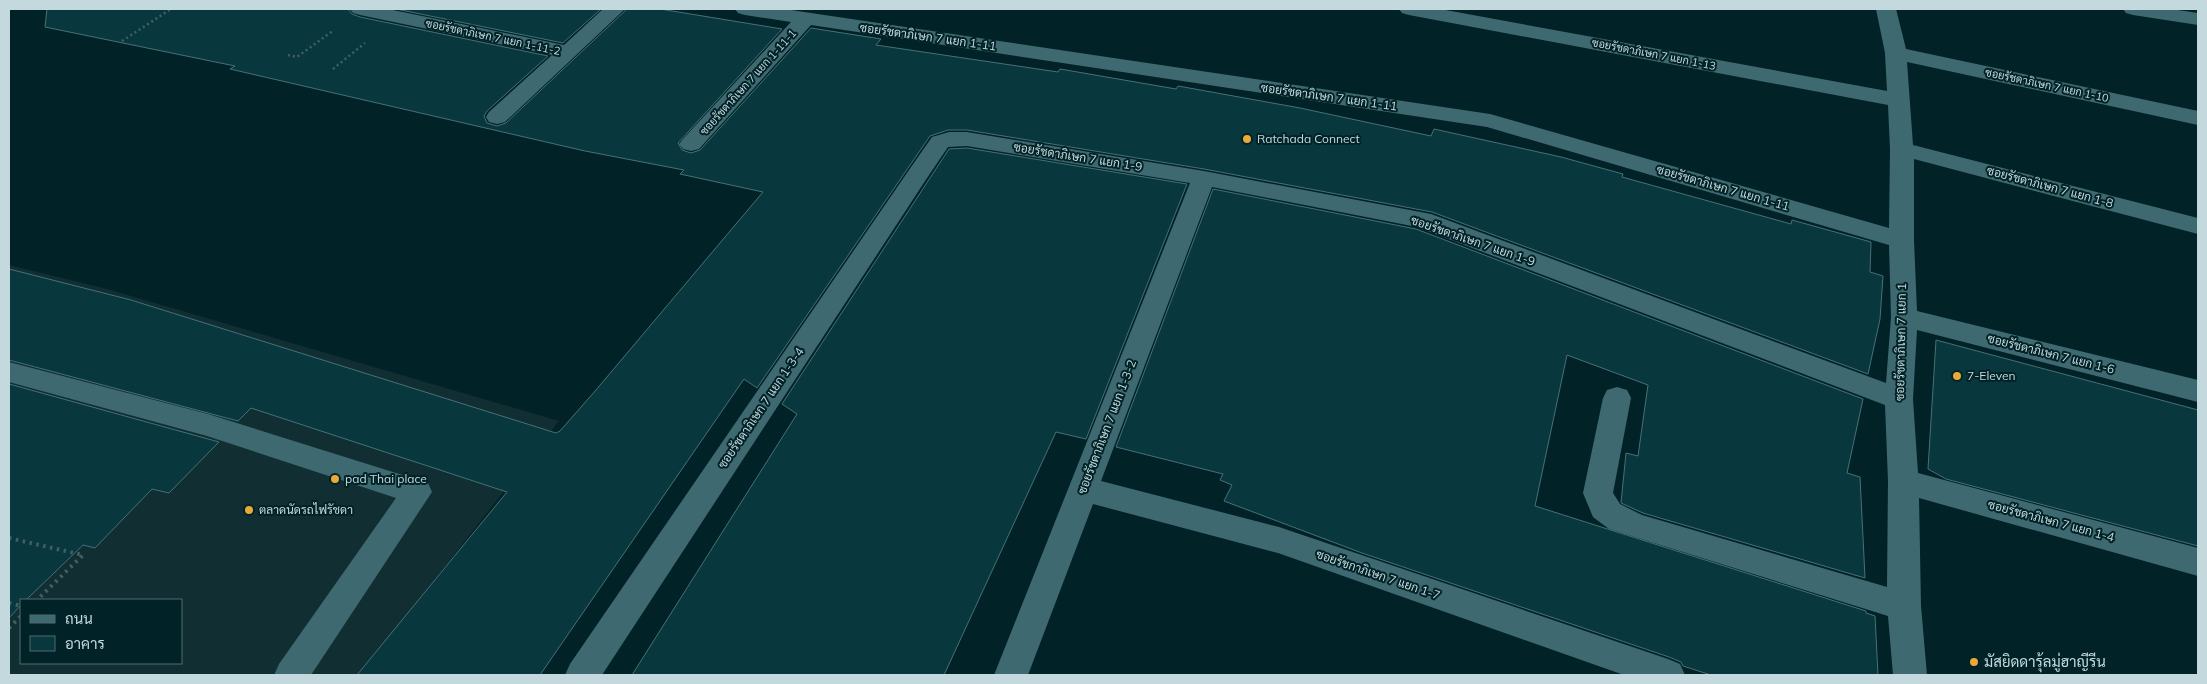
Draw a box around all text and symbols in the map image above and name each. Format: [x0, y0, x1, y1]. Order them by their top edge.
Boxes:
street label: ซอยรัชดาภิเษก 7 แยก 1-11-2 [424, 16, 562, 58]
street label: ซอยรัชดาภิเษก 7 แยก 1-11 [859, 20, 997, 54]
street label: ซอยรัชดาภิเษก 7 แยก 1-11-1 [697, 26, 799, 138]
street label: ซอยรัชดาภิเษก 7 แยก 1-13 [1591, 35, 1717, 73]
street label: ซอยรัชดาภิเษก 7 แยก 1-10 [1984, 65, 2110, 105]
street label: ซอยรัชดาภิเษก 7 แยก 1-11 [1260, 80, 1398, 114]
place label: Ratchada Connect [1257, 131, 1360, 146]
marker: Ratchada Connect [1241, 133, 1253, 145]
street label: ซอยรัชดาภิเษก 7 แยก 1-9 [1013, 139, 1144, 174]
street label: ซอยรัชดาภิเษก 7 แยก 1-11 [1655, 161, 1791, 214]
street label: ซอยรัชดาภิเษก 7 แยก 1-8 [1985, 162, 2115, 211]
street label: ซอยรัชดาภิเษก 7 แยก 1-9 [1409, 212, 1537, 269]
street label: ซอยรัชดาภิเษก 7 แยก 1 [1892, 283, 1909, 401]
street label: ซอยรัชดาภิเษก 7 แยก 1-6 [1986, 330, 2116, 377]
street label: ซอยรัชดาภิเษก 7 แยก 1-3-4 [714, 344, 807, 471]
street label: ซอยรัชดาภิเษก 7 แยก 1-3-2 [1074, 358, 1139, 496]
place label: 7-Eleven [1967, 368, 2016, 383]
marker: 7-Eleven [1951, 370, 1963, 382]
place label: pad Thai place [345, 471, 427, 486]
marker: pad Thai place [329, 473, 341, 485]
street label: ซอยรัชดาภิเษก 7 แยก 1-4 [1986, 496, 2116, 545]
place label: ตลาดนัดรถไฟรัชดา [259, 502, 353, 517]
marker: ตลาดนัดรถไฟรัชดา [243, 504, 255, 516]
street label: ซอยรัชกาภิเษก 7 แยก 1-7 [1314, 546, 1442, 603]
legend [20, 599, 182, 664]
text: ถนน [65, 609, 93, 628]
text: อาคาร [65, 634, 105, 653]
place label: มัสยิดดารุ้ลมู่ฮาญีรีน [1984, 652, 2106, 673]
marker: มัสยิดดารุ้ลมู่ฮาญีรีน [1968, 656, 1980, 668]

